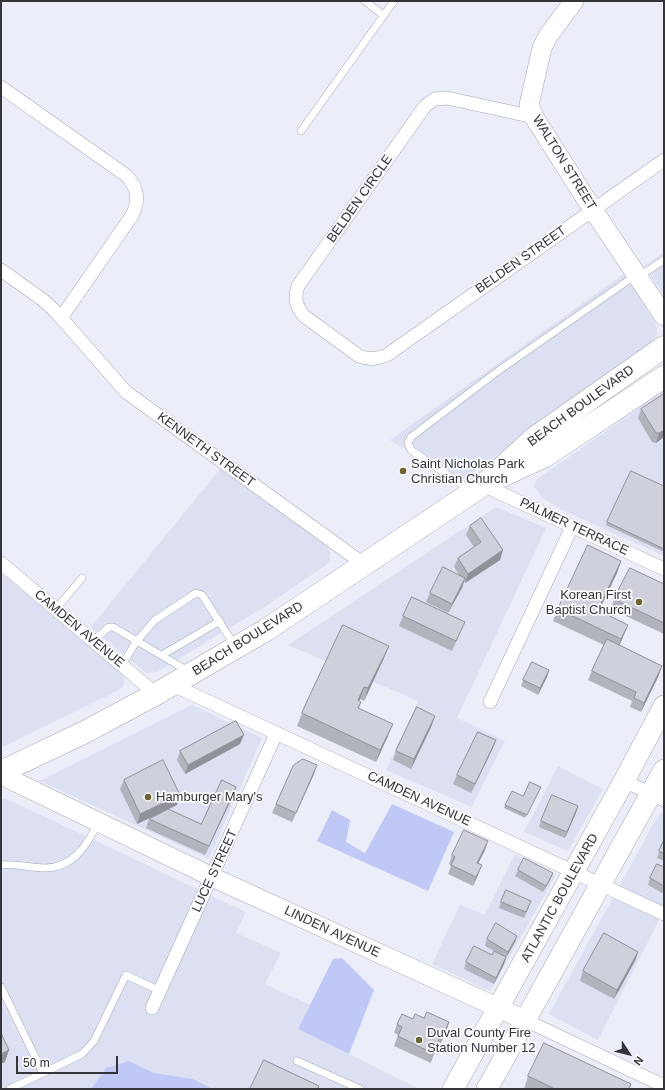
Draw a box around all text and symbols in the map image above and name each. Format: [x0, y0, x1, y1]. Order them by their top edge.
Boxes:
street label: WALTON STREET [529, 113, 599, 213]
street label: BELDEN CIRCLE [324, 152, 396, 246]
street label: BELDEN STREET [473, 223, 569, 297]
street label: BEACH BOULEVARD [525, 362, 637, 450]
street label: KENNETH STREET [154, 409, 258, 491]
place label: Saint Nicholas Park Christian Church [411, 456, 524, 487]
marker: Saint Nicholas Park Christian Church [398, 466, 408, 476]
street label: PALMER TERRACE [517, 495, 631, 559]
street label: CAMDEN AVENUE [31, 587, 127, 671]
place label: Korean First Baptist Church [546, 587, 631, 618]
marker: Korean First Baptist Church [634, 597, 644, 607]
street label: BEACH BOULEVARD [190, 599, 306, 679]
street label: CAMDEN AVENUE [365, 768, 473, 830]
place label: Hamburger Mary's [156, 789, 263, 805]
marker: Hamburger Mary's [143, 792, 153, 802]
street label: LUCE STREET [189, 827, 241, 915]
street label: ATLANTIC BOULEVARD [518, 831, 602, 965]
street label: LINDEN AVENUE [282, 903, 382, 961]
place label: Duval County Fire Station Number 12 [427, 1025, 535, 1056]
north arrow [609, 1034, 649, 1074]
marker: Duval County Fire Station Number 12 [414, 1035, 424, 1045]
scale bar [18, 1048, 120, 1074]
text: N [632, 1054, 646, 1068]
text: 50 m [23, 1056, 50, 1070]

